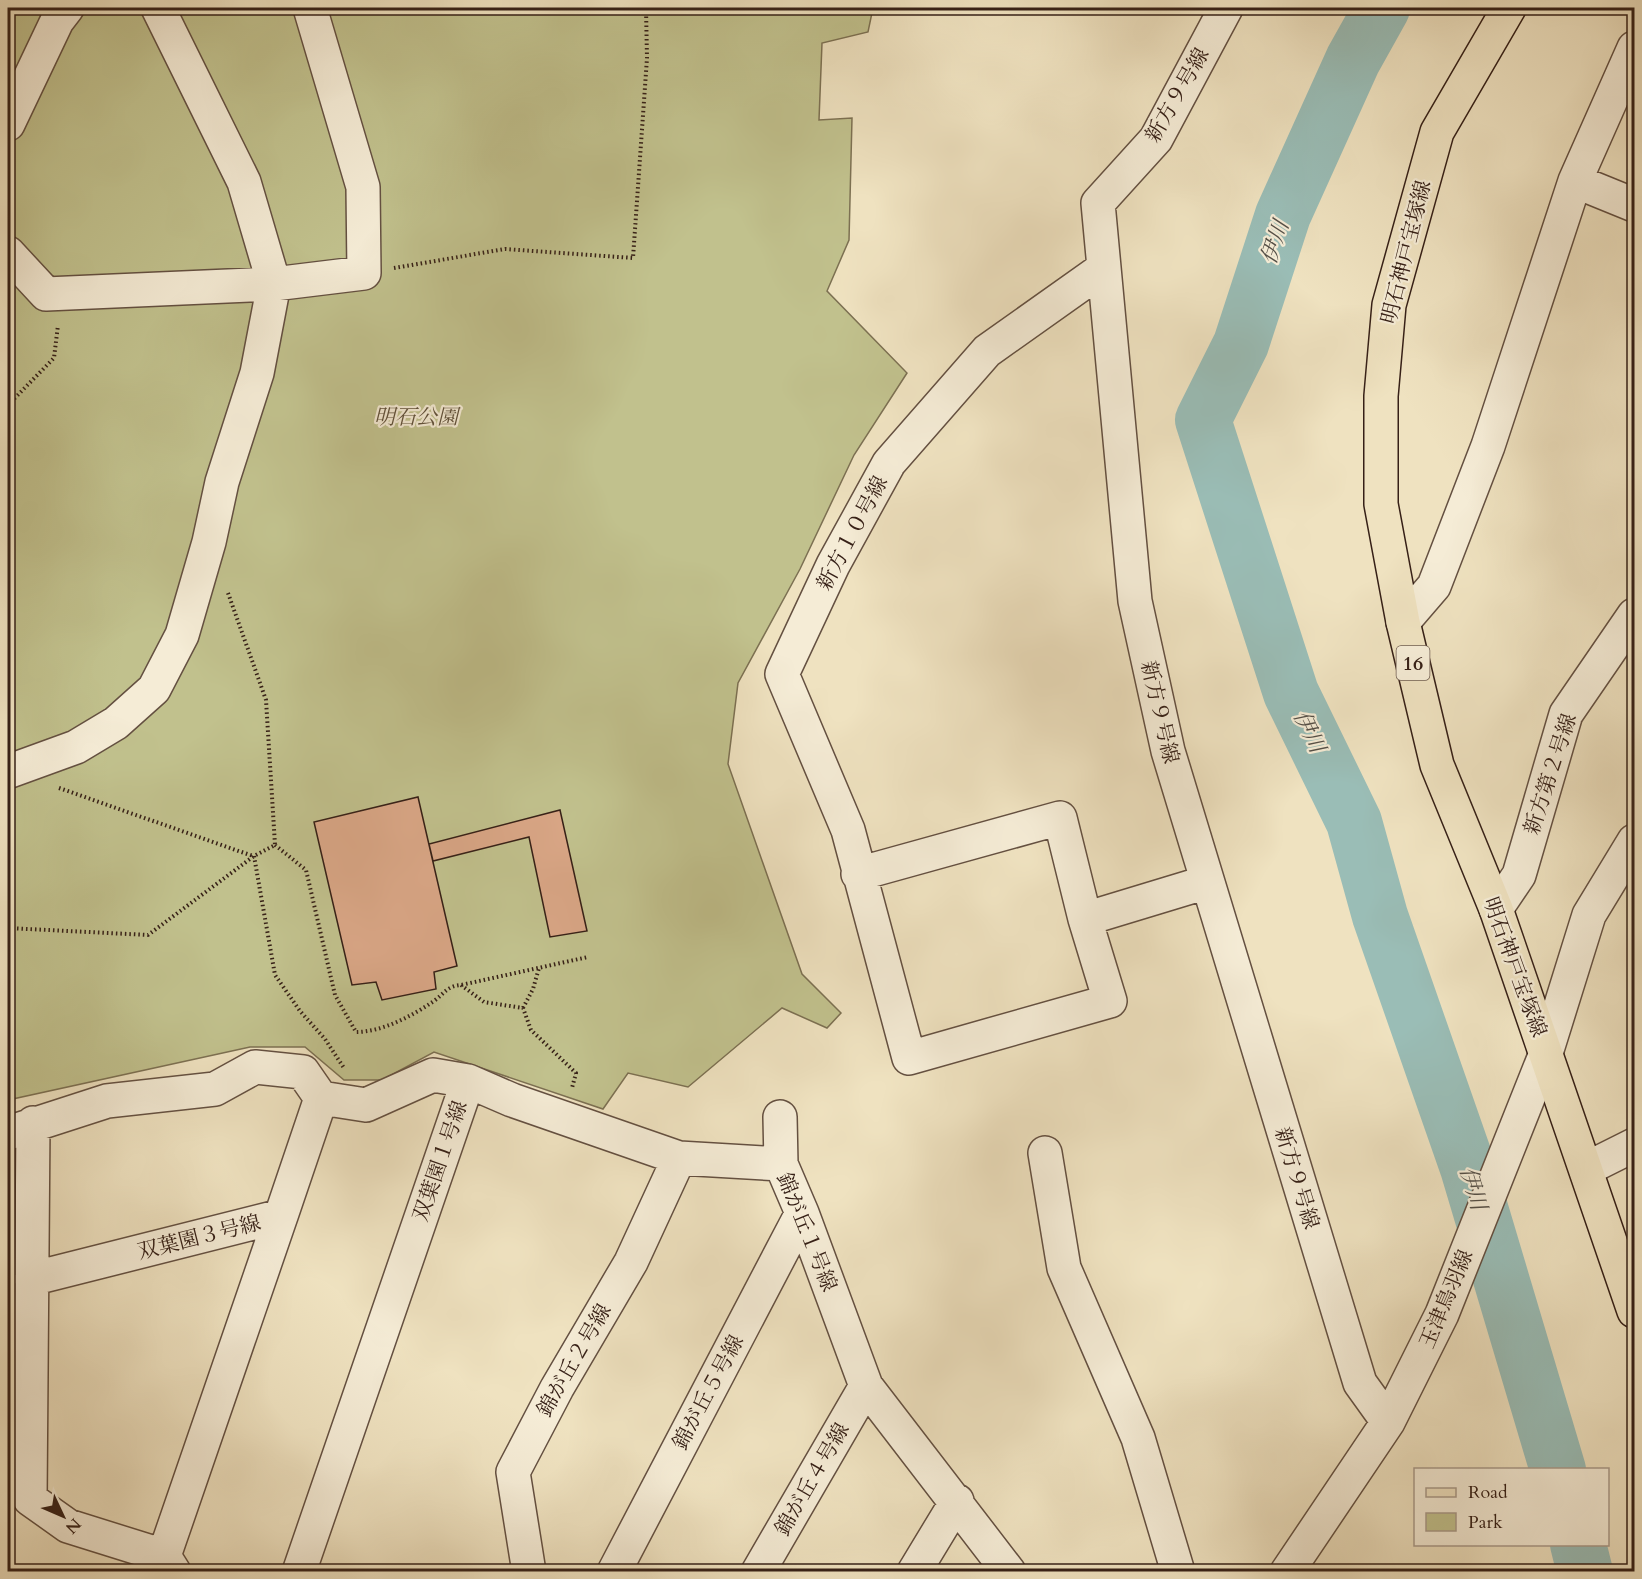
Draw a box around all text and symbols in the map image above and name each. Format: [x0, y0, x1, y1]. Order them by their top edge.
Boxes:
street label: 新方９号線 [1139, 43, 1216, 148]
street label: 明石神戸宝塚線 [1375, 177, 1438, 327]
water label: 伊川 [1254, 215, 1297, 268]
park label: 明石公園 [374, 403, 461, 432]
street label: 新方１０号線 [810, 471, 895, 596]
road number: 16 [1396, 646, 1430, 680]
street label: 新方９号線 [1134, 658, 1185, 767]
water label: 伊川 [1286, 705, 1333, 760]
street label: 新方第２号線 [1517, 710, 1584, 839]
street label: 明石神戸宝塚線 [1476, 893, 1553, 1041]
street label: 双葉園１号線 [406, 1097, 475, 1225]
street label: 新方９号線 [1267, 1124, 1326, 1233]
water label: 伊川 [1452, 1163, 1494, 1216]
street label: 錦が丘１号線 [769, 1168, 844, 1296]
street label: 双葉園３号線 [134, 1208, 264, 1267]
street label: 玉津鳥羽線 [1413, 1245, 1480, 1353]
street label: 錦が丘２号線 [530, 1298, 618, 1422]
street label: 錦が丘５号線 [666, 1330, 751, 1455]
street label: 錦が丘４号線 [768, 1417, 856, 1541]
legend [1414, 1468, 1609, 1546]
text: Road [1468, 1480, 1508, 1505]
north arrow [33, 1486, 93, 1546]
text: Park [1468, 1510, 1503, 1535]
text: N [60, 1513, 86, 1538]

